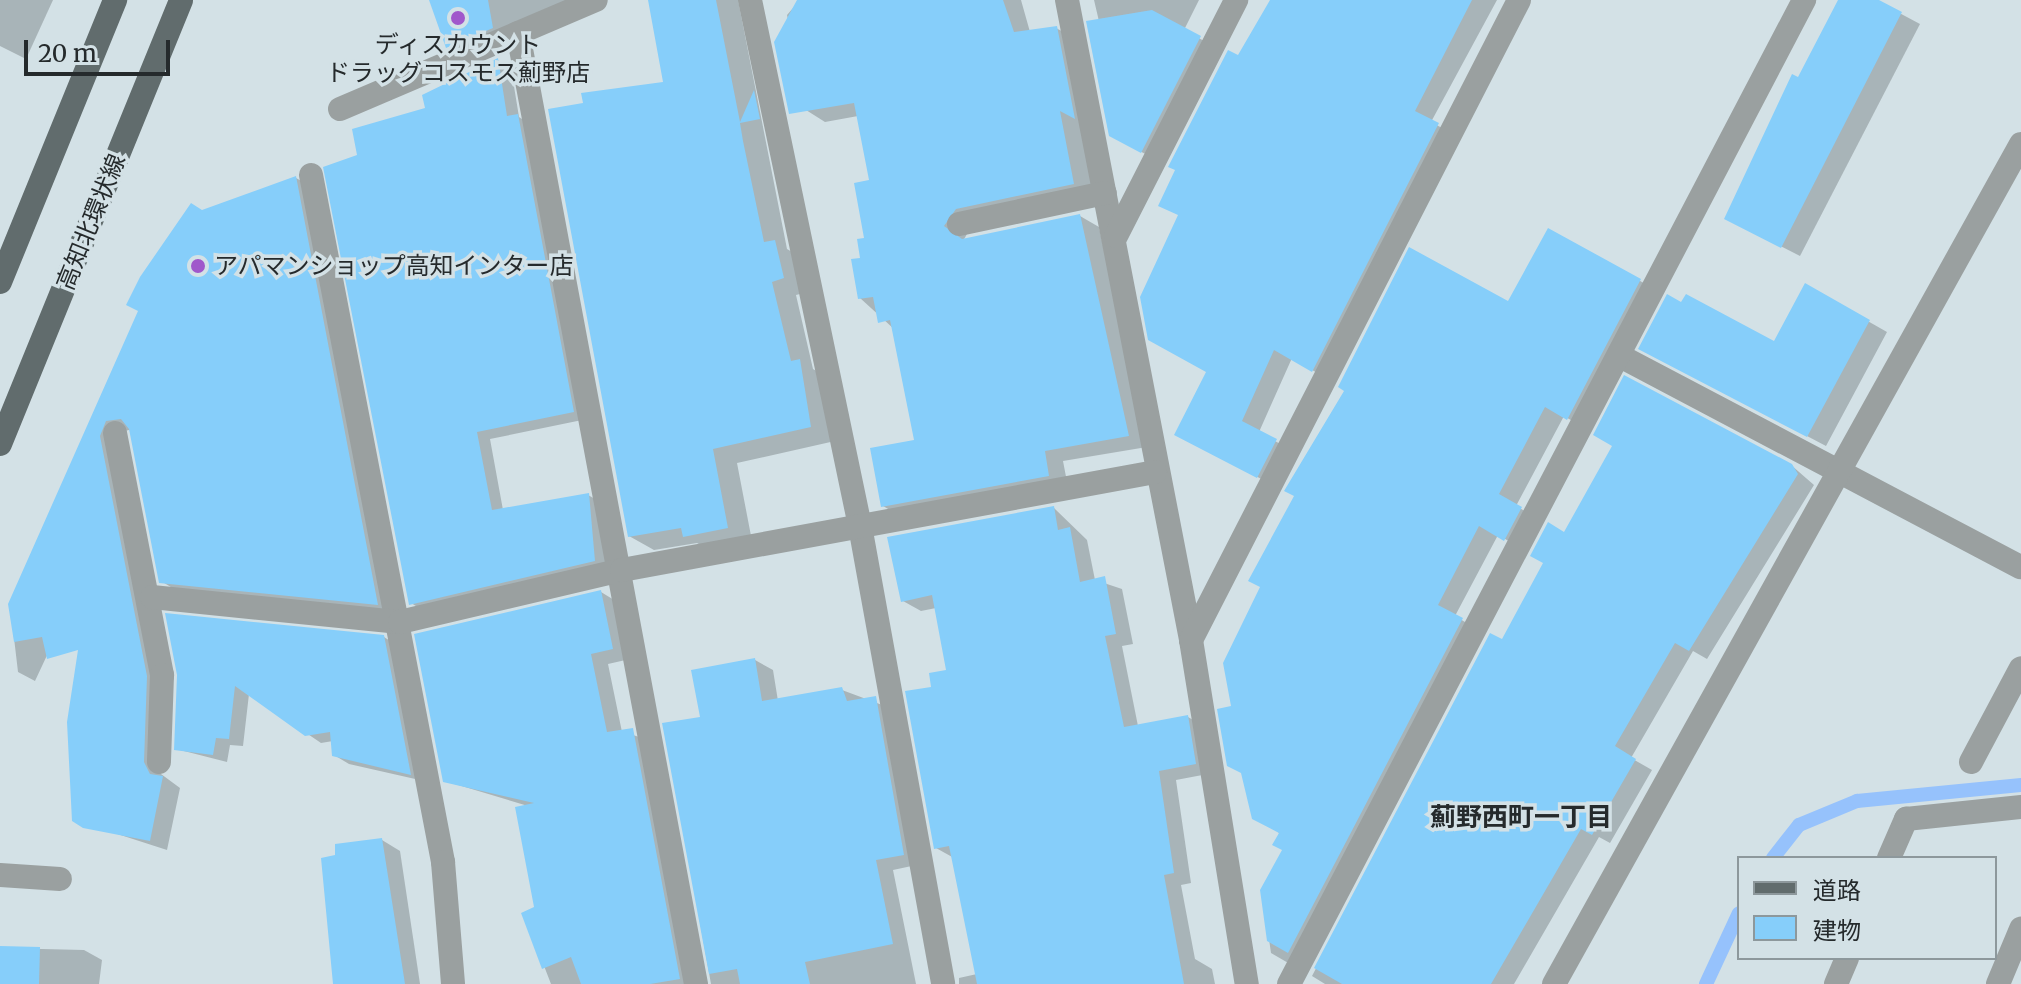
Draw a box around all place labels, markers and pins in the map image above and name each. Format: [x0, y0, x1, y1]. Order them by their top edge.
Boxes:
marker: ディスカウント ドラッグコスモス薊野店 [449, 9, 467, 27]
place label: ディスカウント ドラッグコスモス薊野店 [326, 31, 590, 87]
place label: アパマンショップ高知インター店 [214, 252, 574, 280]
marker: アパマンショップ高知インター店 [189, 257, 207, 275]

